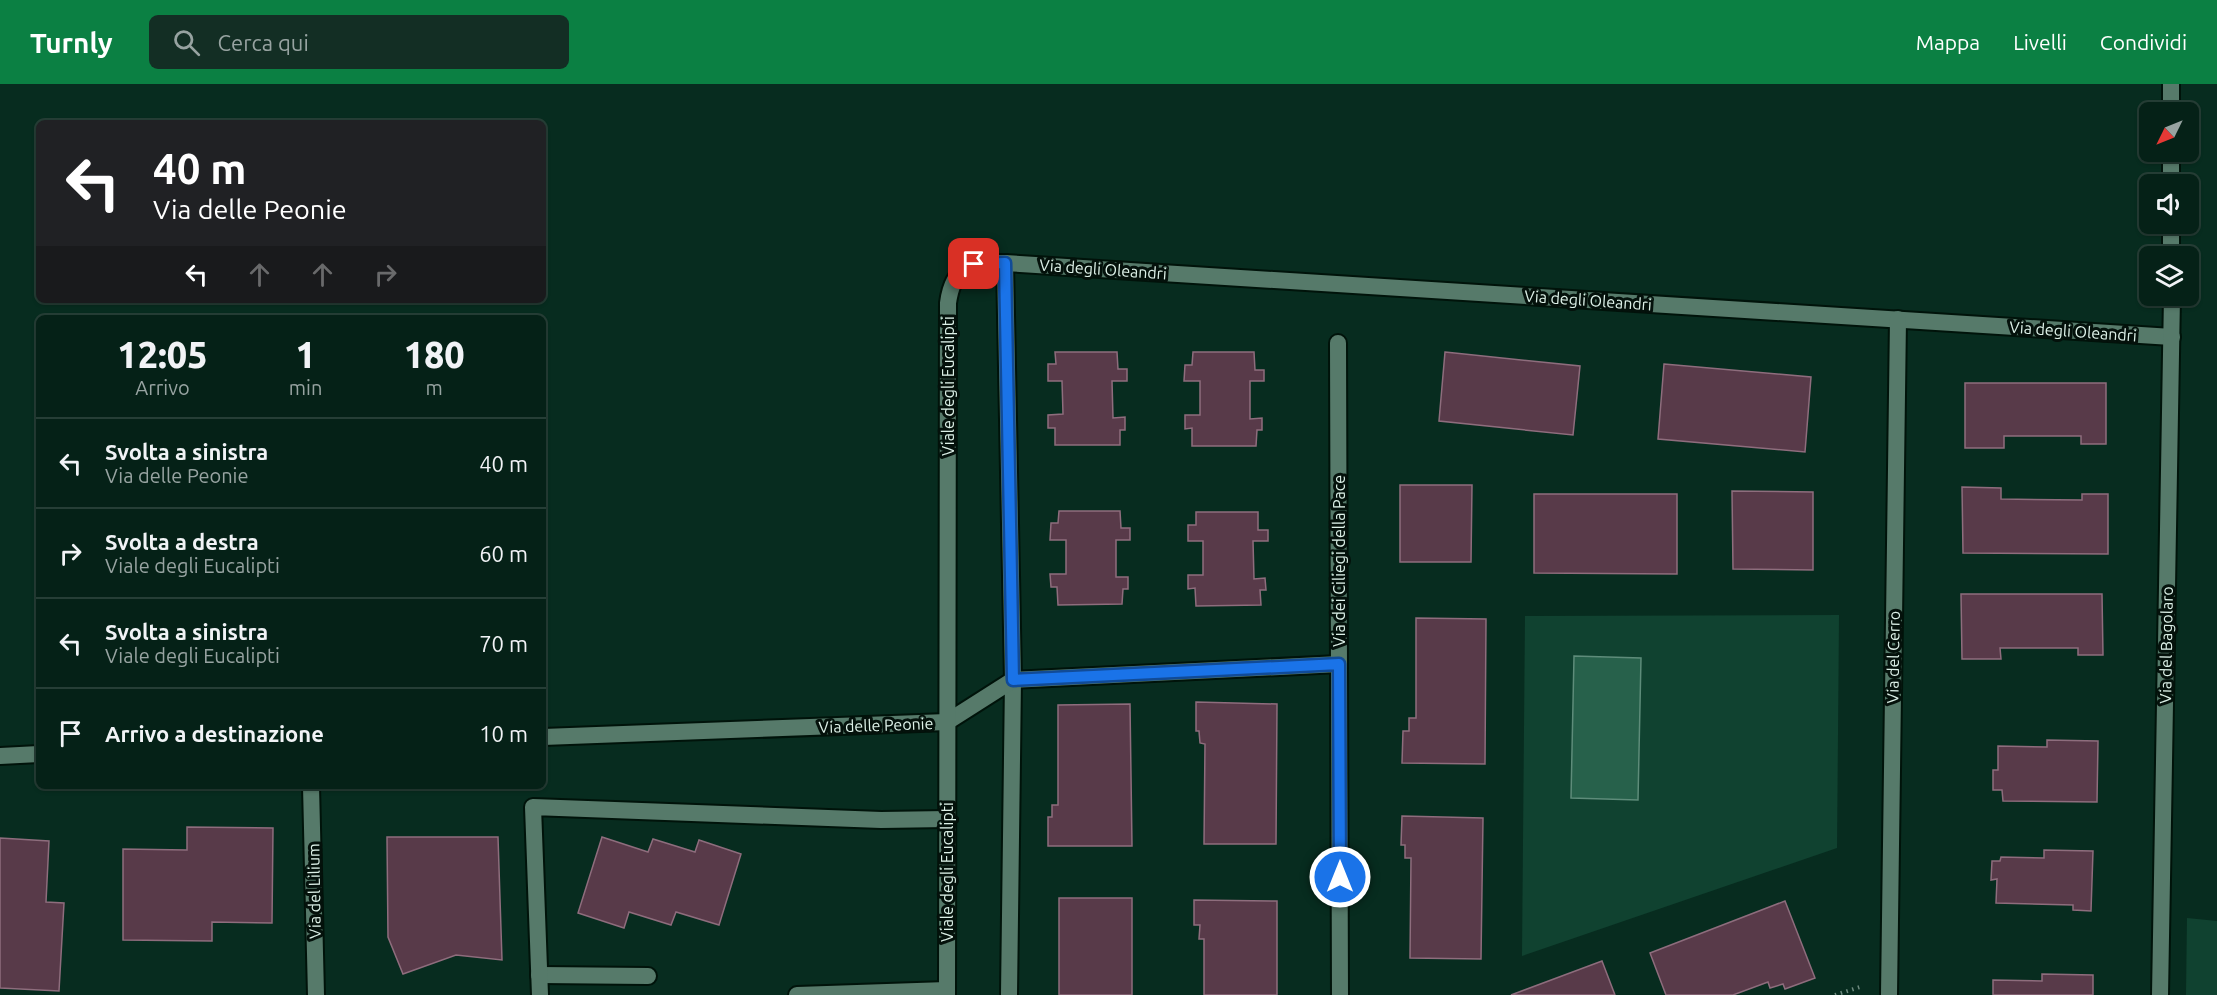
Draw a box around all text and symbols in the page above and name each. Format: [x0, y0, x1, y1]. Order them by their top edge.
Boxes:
search box [149, 15, 569, 69]
icon: search [170, 26, 203, 59]
text: Turnly [30, 27, 113, 58]
text: Cerca qui [218, 30, 309, 55]
text: Mappa [1916, 30, 1980, 54]
text: Livelli [2013, 30, 2067, 54]
text: Condividi [2100, 30, 2187, 54]
north arrow [2139, 102, 2199, 162]
map controls [2139, 102, 2199, 306]
icon: left [54, 144, 132, 222]
text: 40 m [153, 145, 247, 192]
button: sound [2139, 174, 2199, 234]
text: Via delle Peonie [153, 194, 347, 224]
pin [948, 238, 999, 289]
button: layers [2139, 246, 2199, 306]
icon: arrive [957, 247, 990, 280]
street label: Via degli Oleandri [1039, 256, 1167, 282]
icon: left [180, 258, 213, 291]
icon: ahead [243, 258, 276, 291]
icon: ahead [306, 258, 339, 291]
icon: right [369, 258, 402, 291]
street label: Via degli Oleandri [1524, 287, 1652, 313]
street label: Viale degli Eucalipti [939, 316, 957, 456]
street label: Via degli Oleandri [2009, 318, 2137, 344]
text: 12:05 [117, 334, 207, 375]
text: 1 [295, 334, 316, 375]
text: 180 [404, 334, 465, 375]
text: Arrivo [135, 376, 190, 399]
text: min [289, 376, 322, 399]
text: m [426, 376, 443, 399]
text: Svolta a sinistra [105, 439, 268, 464]
icon: left [54, 447, 87, 480]
text: 40 m [479, 451, 528, 476]
text: Via delle Peonie [105, 464, 249, 487]
street label: Via dei Ciliegi della Pace [1330, 475, 1348, 647]
text: Svolta a destra [105, 529, 259, 554]
icon: right [54, 537, 87, 570]
text: 60 m [479, 541, 528, 566]
text: Viale degli Eucalipti [105, 554, 280, 577]
street label: Via del Bagolaro [2156, 586, 2176, 704]
street label: Via del Cerro [1883, 611, 1903, 703]
text: Svolta a sinistra [105, 619, 268, 644]
icon: left [54, 627, 87, 660]
text: 70 m [479, 631, 528, 656]
text: Viale degli Eucalipti [105, 644, 280, 667]
street label: Via delle Peonie [818, 714, 934, 736]
icon: arrive [54, 717, 87, 750]
text: Arrivo a destinazione [105, 721, 324, 746]
text: 10 m [479, 721, 528, 746]
street label: Viale degli Eucalipti [938, 802, 956, 942]
street label: Via del Lilium [304, 843, 324, 939]
position arrow [1308, 845, 1372, 909]

